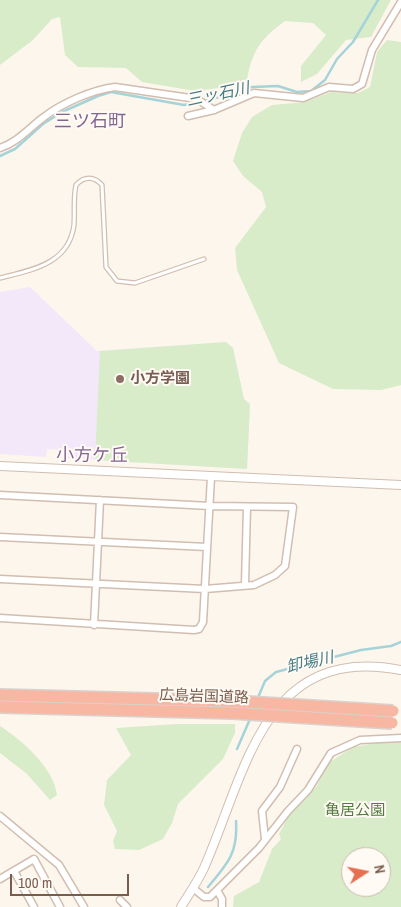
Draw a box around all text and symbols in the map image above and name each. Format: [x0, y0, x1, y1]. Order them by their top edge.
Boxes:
water label: 三ッ石川 [185, 79, 251, 111]
district label: 三ツ石町 [54, 111, 126, 133]
place label: 小方学園 [130, 370, 190, 388]
marker: 小方学園 [114, 373, 126, 385]
district label: 小方ケ丘 [56, 445, 128, 467]
water label: 卸場川 [284, 648, 336, 678]
street label: 広島岩国道路 [159, 686, 249, 708]
park label: 亀居公園 [325, 802, 385, 820]
north arrow [341, 847, 391, 897]
scale bar [12, 864, 131, 896]
text: N [370, 864, 389, 875]
text: 100 m [18, 872, 52, 893]

